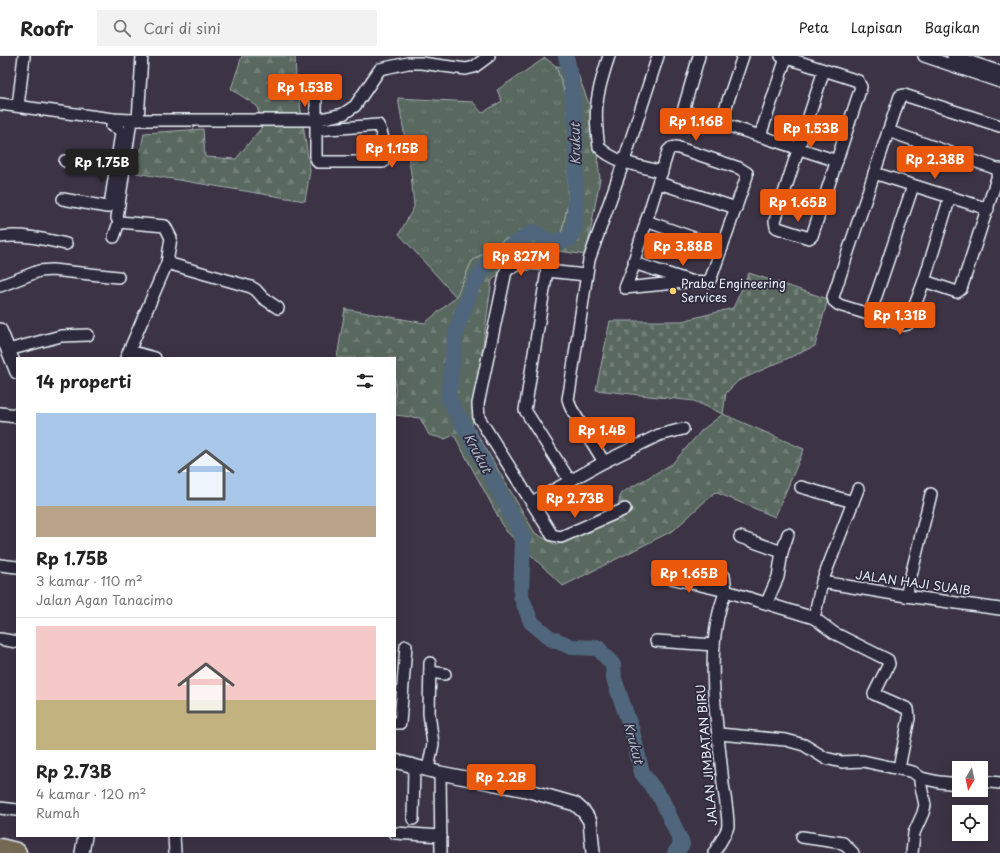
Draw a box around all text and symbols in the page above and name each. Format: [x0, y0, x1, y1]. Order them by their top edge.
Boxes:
search box [97, 10, 377, 46]
text: Roofr [20, 14, 73, 42]
text: Cari di sini [143, 16, 221, 39]
icon: search [111, 17, 133, 39]
text: Peta [799, 17, 829, 38]
text: Lapisan [851, 17, 902, 38]
text: Bagikan [924, 17, 980, 38]
pin: Rp 1.53B [264, 74, 346, 108]
text: Rp 1.53B [277, 77, 333, 96]
pin: Rp 1.16B [655, 108, 737, 142]
text: Rp 1.16B [669, 111, 723, 130]
pin: Rp 1.53B [770, 115, 852, 149]
text: Rp 1.53B [783, 118, 839, 137]
water label: Krukut [565, 121, 584, 165]
pin: Rp 1.15B [351, 135, 433, 169]
text: Rp 1.15B [365, 138, 419, 157]
pin: Rp 2.38B [894, 146, 976, 180]
pin: Rp 1.75B [61, 149, 143, 183]
text: Rp 2.38B [906, 149, 964, 168]
text: Rp 1.75B [74, 152, 130, 171]
pin: Rp 1.65B [757, 189, 839, 223]
text: Rp 1.65B [769, 192, 827, 211]
pin: Rp 3.88B [642, 233, 724, 267]
text: Rp 3.88B [653, 236, 713, 255]
pin: Rp 827M [484, 243, 558, 277]
text: Rp 827M [492, 246, 550, 265]
place label: Praba Engineering Services [681, 274, 786, 306]
marker: Praba Engineering Services [668, 286, 678, 296]
pin: Rp 1.31B [859, 302, 941, 336]
text: Rp 1.31B [873, 305, 927, 324]
text: 14 properti [36, 368, 131, 394]
icon: filters [354, 370, 376, 392]
pin: Rp 1.4B [565, 417, 639, 451]
text: Rp 1.4B [578, 420, 626, 439]
water label: Krukut [460, 430, 497, 477]
icon: home [170, 439, 242, 511]
pin: Rp 2.73B [534, 485, 616, 519]
text: Rp 2.73B [546, 488, 604, 507]
text: Rp 1.75B [36, 545, 108, 571]
pin: Rp 1.65B [648, 560, 730, 594]
text: Rp 1.65B [660, 563, 718, 582]
street label: JALAN HAJI SUAIB [854, 565, 972, 599]
text: 3 kamar · 110 m² [36, 571, 143, 590]
text: Jalan Agan Tanacimo [36, 590, 173, 609]
icon: home [170, 652, 242, 724]
street label: JALAN JIMBATAN BIRU [691, 684, 721, 827]
water label: Krukut [620, 720, 650, 767]
text: Rp 2.73B [36, 758, 112, 784]
north arrow [952, 761, 988, 797]
map controls [952, 761, 988, 841]
pin: Rp 2.2B [464, 764, 538, 798]
text: Rp 2.2B [476, 767, 526, 786]
text: 4 kamar · 120 m² [36, 784, 146, 803]
text: Rumah [36, 803, 80, 822]
button: locate [952, 805, 988, 841]

